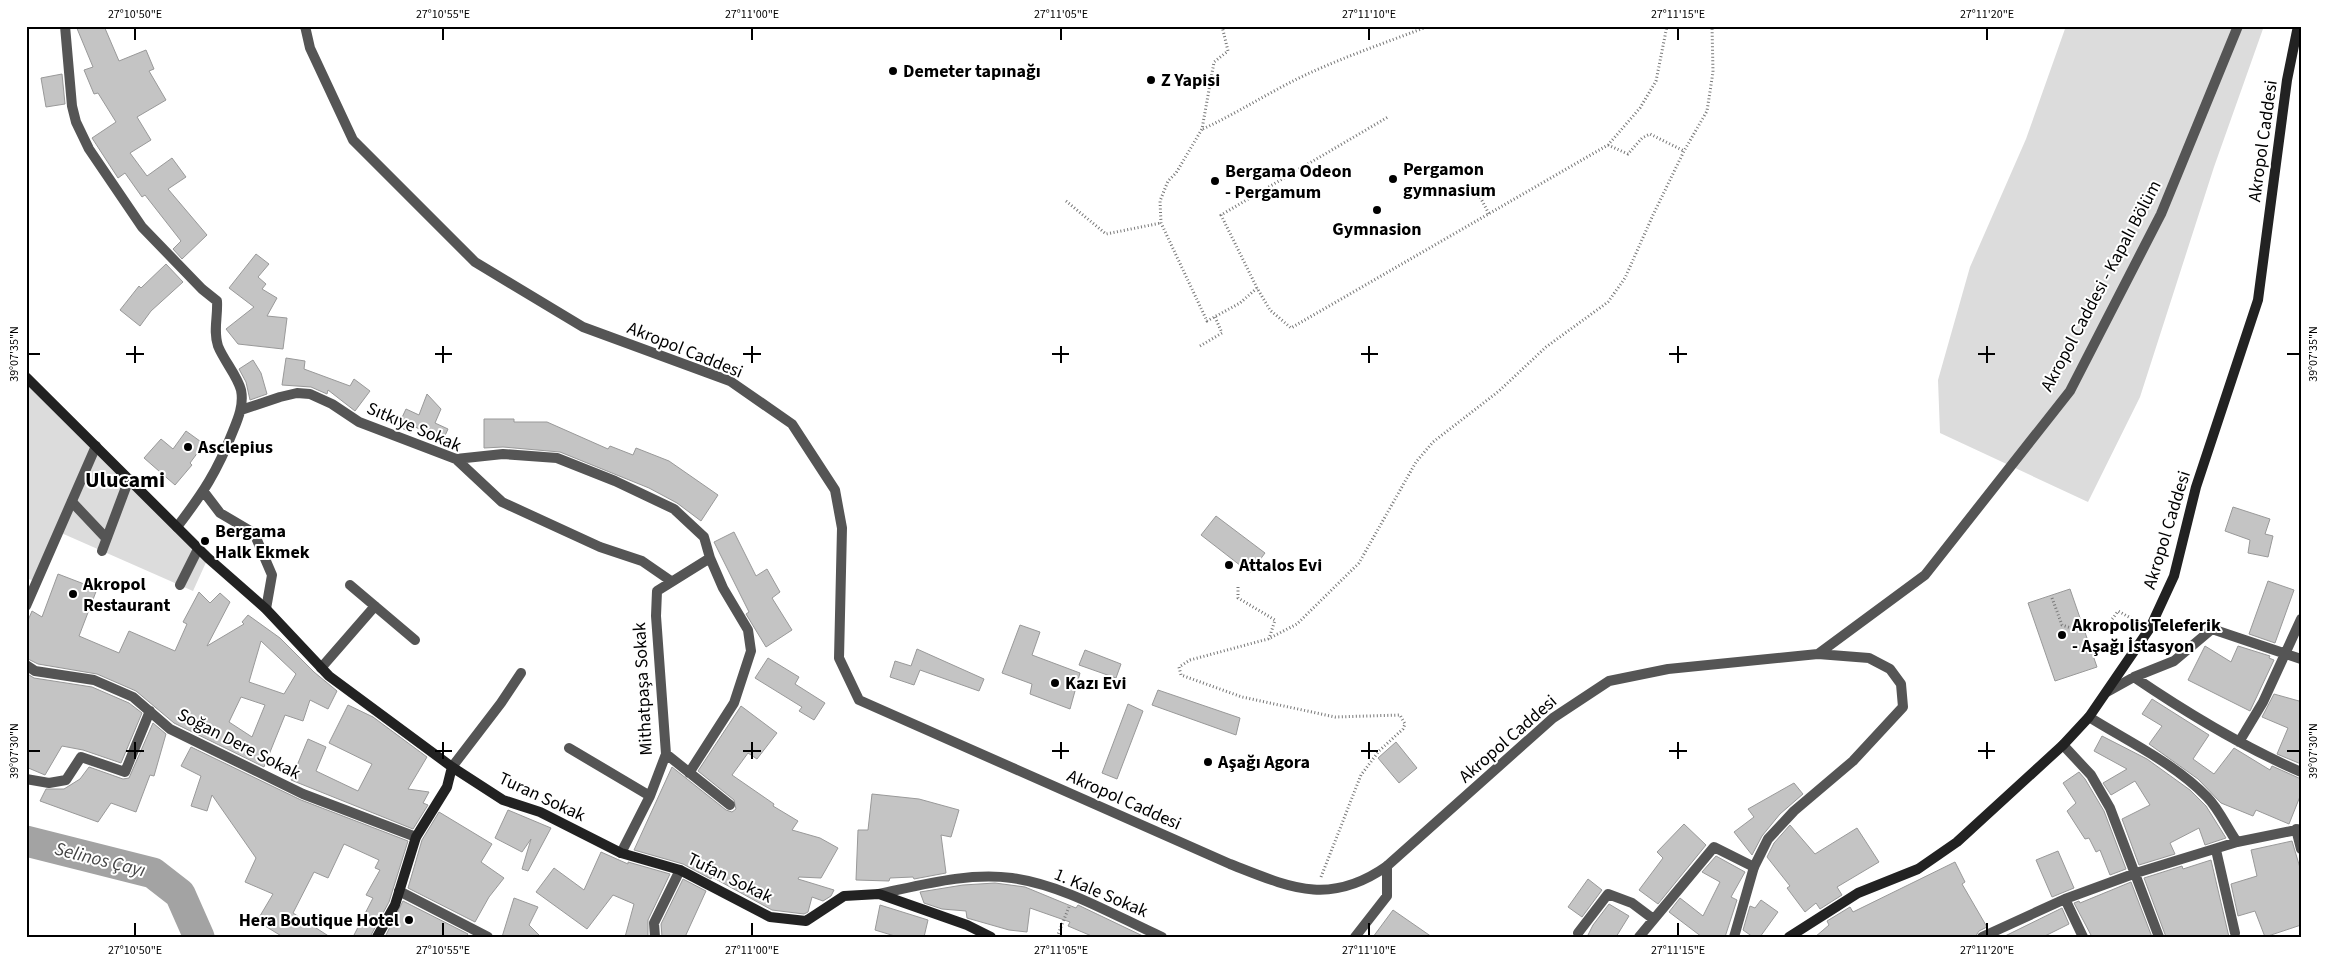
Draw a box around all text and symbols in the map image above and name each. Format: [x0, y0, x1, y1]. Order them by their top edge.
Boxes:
text: 27°10'50"E [108, 6, 162, 23]
text: 27°10'55"E [416, 6, 470, 23]
text: 27°11'00"E [725, 6, 779, 23]
text: 27°11'05"E [1034, 6, 1088, 23]
text: 27°11'10"E [1342, 6, 1396, 23]
text: 27°11'15"E [1651, 6, 1705, 23]
text: 27°11'20"E [1960, 6, 2014, 23]
place label: Demeter tapınağı [903, 59, 1041, 84]
marker: Demeter tapınağı [887, 65, 899, 77]
place label: Z Yapisi [1161, 68, 1220, 93]
marker: Z Yapisi [1145, 74, 1157, 86]
street label: Akropol Caddesi [2242, 79, 2284, 203]
place label: Pergamon gymnasium [1403, 157, 1496, 203]
place label: Bergama Odeon - Pergamum [1225, 159, 1352, 205]
marker: Pergamon gymnasium [1387, 173, 1399, 185]
marker: Bergama Odeon - Pergamum [1209, 175, 1221, 187]
street label: Akropol Caddesi - Kapalı Bölüm [2035, 176, 2167, 396]
marker: Gymnasion [1371, 204, 1383, 216]
place label: Gymnasion [1332, 217, 1422, 242]
street label: Akropol Caddesi [623, 315, 747, 385]
text: 39°07'35"N [6, 326, 23, 382]
text: 39°07'35"N [2305, 326, 2322, 382]
street label: Sıtkıye Sokak [363, 396, 465, 458]
place label: Asclepius [197, 435, 273, 460]
marker: Asclepius [182, 441, 194, 453]
district label: Ulucami [85, 464, 165, 496]
street label: Akropol Caddesi [2137, 468, 2197, 592]
place label: Bergama Halk Ekmek [215, 519, 310, 565]
marker: Bergama Halk Ekmek [199, 535, 211, 547]
place label: Attalos Evi [1238, 553, 1322, 578]
marker: Attalos Evi [1223, 559, 1235, 571]
place label: Akropol Restaurant [82, 572, 170, 618]
marker: Akropol Restaurant [67, 588, 79, 600]
place label: Akropolis Teleferik - Aşağı İstasyon [2071, 613, 2221, 659]
street label: Mithatpaşa Sokak [627, 622, 659, 756]
marker: Akropolis Teleferik - Aşağı İstasyon [2056, 629, 2068, 641]
place label: Kazı Evi [1065, 671, 1126, 696]
marker: Kazı Evi [1049, 677, 1061, 689]
street label: Akropol Caddesi [1454, 689, 1562, 789]
street label: Soğan Dere Sokak [173, 702, 305, 786]
text: 39°07'30"N [6, 723, 23, 779]
text: 39°07'30"N [2305, 723, 2322, 779]
place label: Aşağı Agora [1217, 750, 1310, 775]
marker: Aşağı Agora [1202, 756, 1214, 768]
street label: Akropol Caddesi [1063, 764, 1185, 836]
street label: Turan Sokak [495, 766, 590, 828]
water label: Selinos Çayı [52, 836, 148, 884]
street label: Tufan Sokak [683, 847, 777, 909]
street label: 1. Kale Sokak [1050, 862, 1152, 924]
place label: Hera Boutique Hotel [239, 908, 399, 933]
marker: Hera Boutique Hotel [403, 914, 415, 926]
text: 27°10'50"E [108, 942, 162, 959]
text: 27°10'55"E [416, 942, 470, 959]
text: 27°11'00"E [725, 942, 779, 959]
text: 27°11'05"E [1034, 942, 1088, 959]
text: 27°11'10"E [1342, 942, 1396, 959]
text: 27°11'15"E [1651, 942, 1705, 959]
text: 27°11'20"E [1960, 942, 2014, 959]

